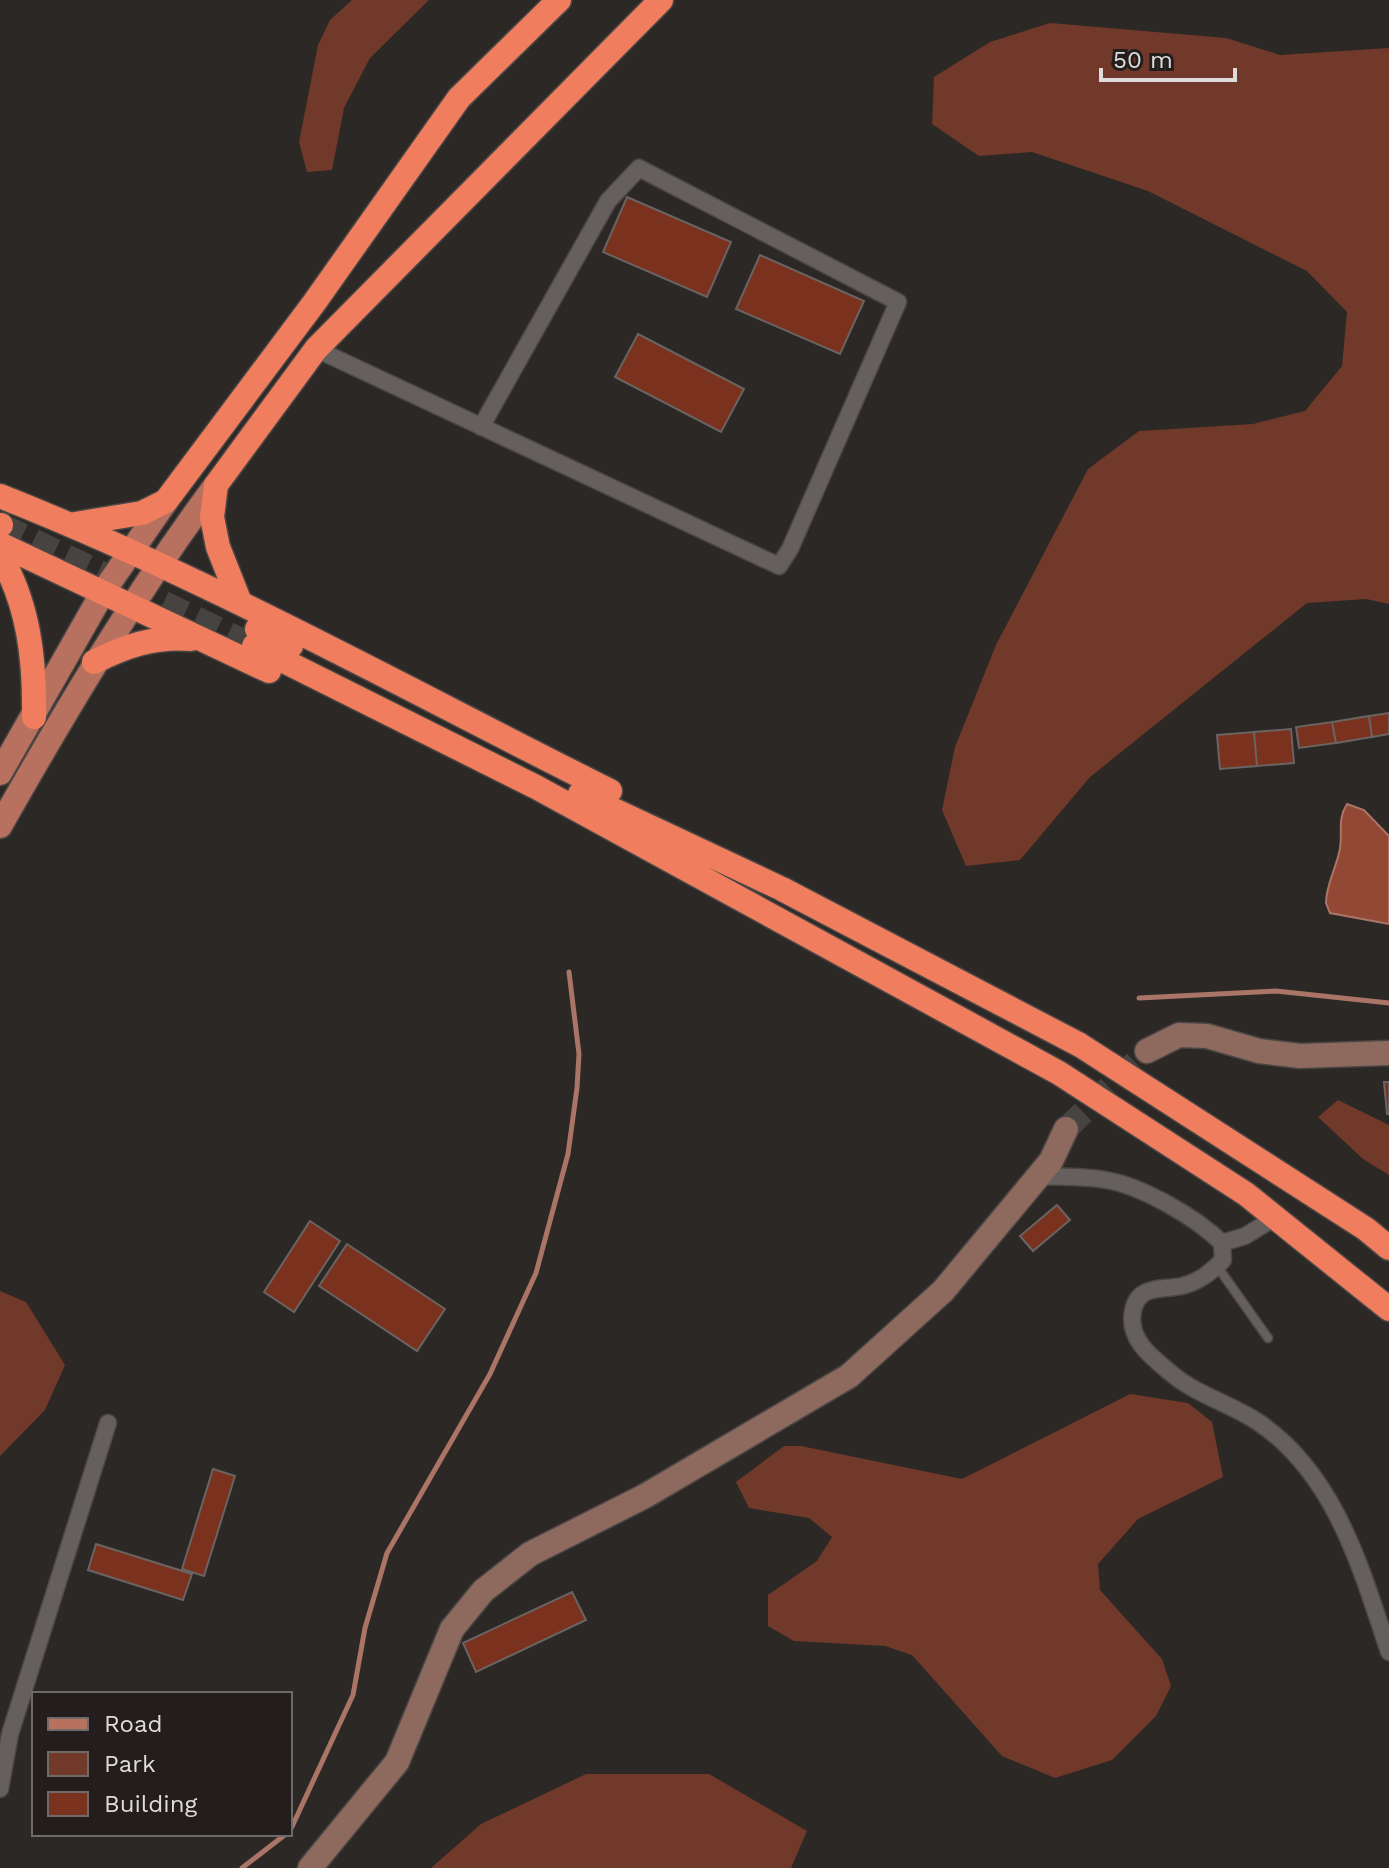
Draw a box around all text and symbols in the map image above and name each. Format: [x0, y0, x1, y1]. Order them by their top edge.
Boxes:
scale bar [1101, 32, 1235, 82]
text: 50 m [1113, 46, 1173, 74]
legend [32, 1692, 292, 1836]
text: Road [104, 1710, 163, 1738]
text: Park [104, 1750, 156, 1778]
text: Building [104, 1790, 197, 1818]

